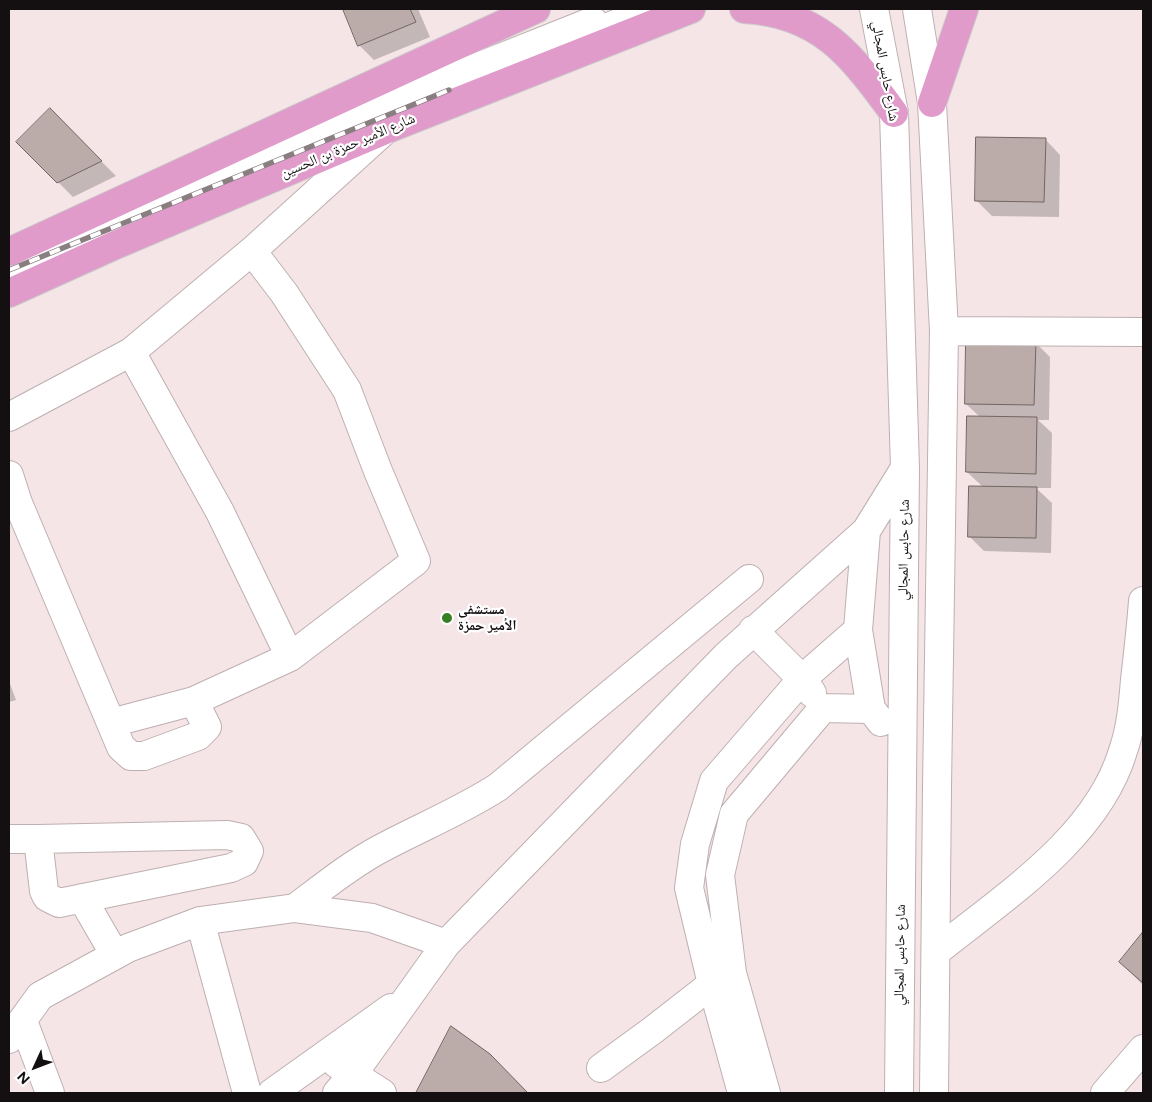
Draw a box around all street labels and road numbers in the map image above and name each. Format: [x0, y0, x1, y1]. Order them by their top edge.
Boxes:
street label: شارع حابس المجالي [868, 20, 902, 122]
street label: شارع الأمير حمزة بن الحسين [278, 110, 418, 182]
street label: شارع حابس المجالي [895, 499, 913, 601]
street label: شارع حابس المجالي [891, 904, 909, 1006]

